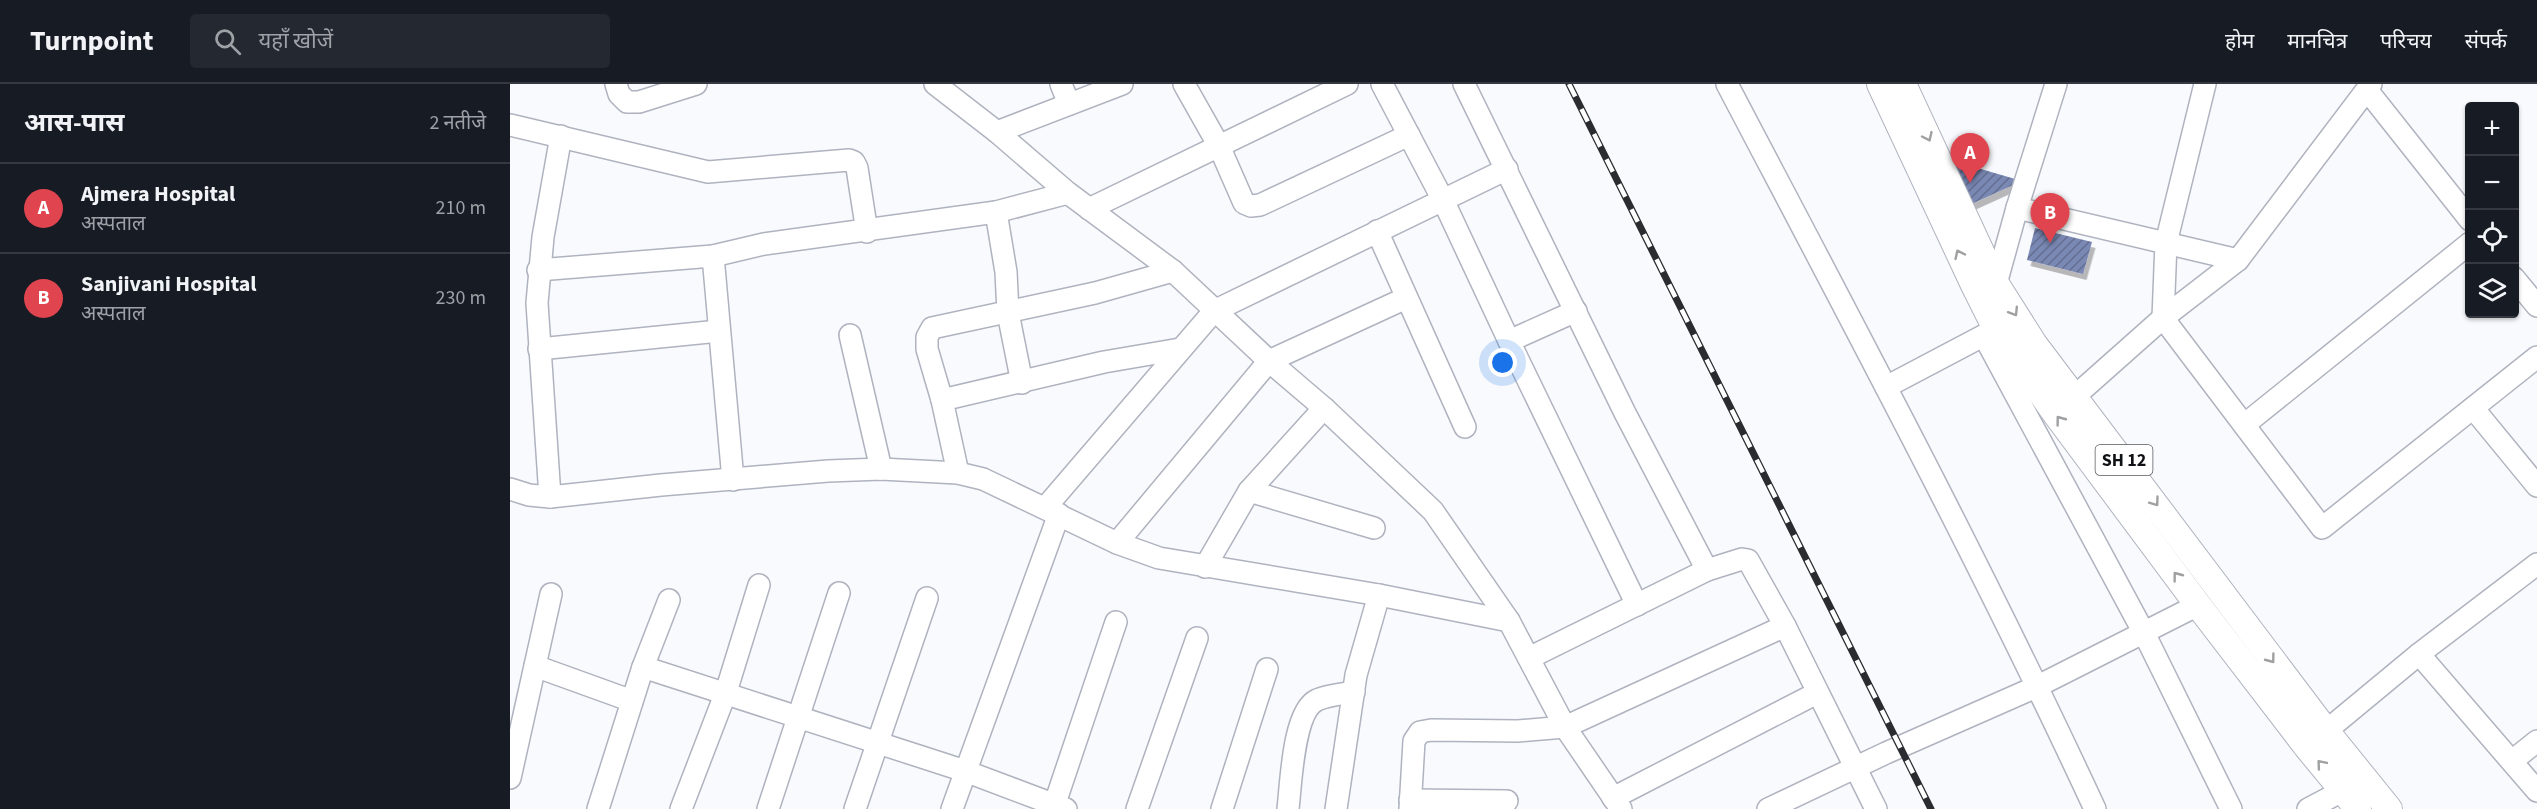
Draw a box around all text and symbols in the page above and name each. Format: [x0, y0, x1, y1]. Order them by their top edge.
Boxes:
search box [190, 14, 610, 68]
text: Turnpoint [30, 21, 154, 61]
icon: search [211, 25, 244, 58]
text: यहाँ खोजें [259, 25, 333, 57]
text: होम [2225, 26, 2254, 56]
text: मानचित्र [2287, 26, 2347, 56]
text: परिचय [2380, 26, 2432, 56]
text: संपर्क [2465, 26, 2507, 56]
map controls [2465, 102, 2519, 318]
button: + [2465, 102, 2519, 156]
text: आस-पास [24, 104, 124, 141]
text: 2 नतीजे [430, 109, 486, 137]
one-way arrow [1921, 131, 1933, 142]
pin: A [1950, 134, 1990, 183]
button: − [2465, 156, 2519, 210]
text: Ajmera Hospital [81, 178, 235, 210]
text: A [38, 194, 49, 222]
text: 210 m [436, 194, 486, 222]
pin: B [2030, 194, 2070, 243]
text: अस्पताल [81, 210, 146, 238]
button: locate [2465, 210, 2519, 264]
one-way arrow [1954, 249, 1966, 260]
button: layers [2465, 264, 2519, 318]
text: Sanjivani Hospital [81, 268, 257, 300]
text: B [37, 284, 50, 312]
text: 230 m [436, 284, 486, 312]
text: अस्पताल [81, 300, 146, 328]
one-way arrow [2007, 306, 2019, 316]
your location [1488, 348, 1517, 377]
one-way arrow [2057, 415, 2068, 426]
road number: SH 12 [2096, 445, 2152, 475]
one-way arrow [2147, 496, 2158, 507]
one-way arrow [2173, 571, 2184, 582]
one-way arrow [2264, 652, 2275, 663]
one-way arrow [2318, 760, 2329, 771]

